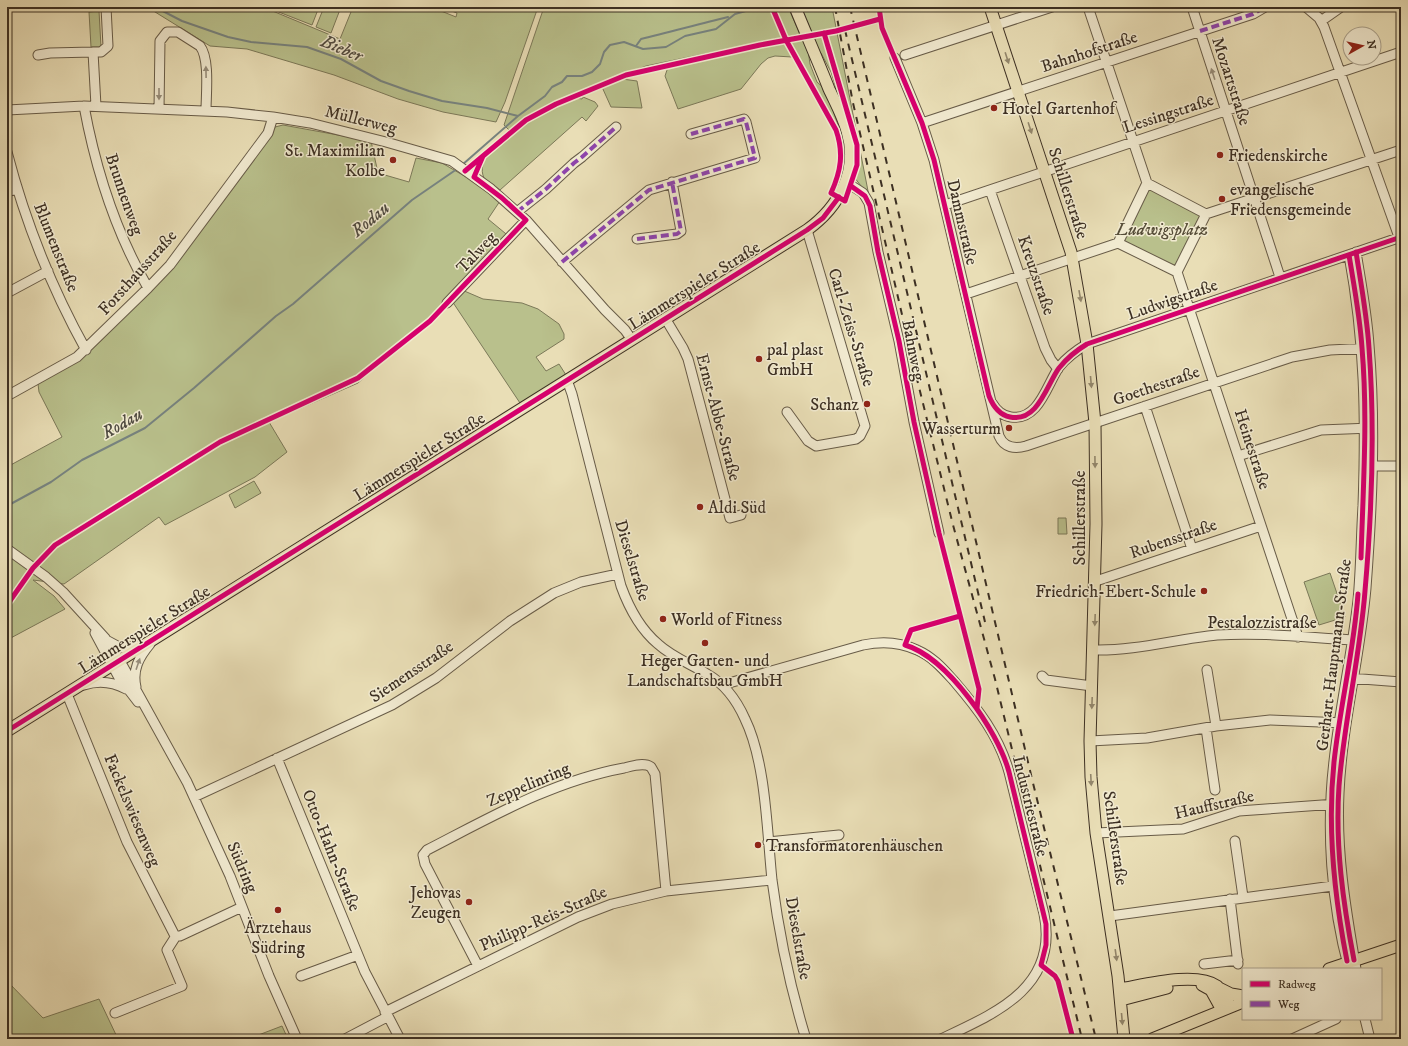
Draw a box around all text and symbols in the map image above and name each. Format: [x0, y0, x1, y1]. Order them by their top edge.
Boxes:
street label: Bahnhofstraße [1038, 26, 1140, 78]
north arrow [1342, 26, 1382, 66]
water label: Bieber [317, 30, 367, 68]
street label: Mozartstraße [1206, 34, 1256, 128]
text: N [1363, 39, 1378, 50]
one-way arrow [1004, 53, 1010, 65]
one-way arrow [203, 65, 209, 78]
one-way arrow [1210, 68, 1216, 80]
one-way arrow [156, 88, 162, 101]
street label: Lessingstraße [1120, 89, 1216, 139]
place label: Hotel Gartenhof [1002, 98, 1117, 120]
street label: Müllerweg [322, 100, 400, 140]
marker: Hotel Gartenhof [989, 103, 999, 113]
one-way arrow [1027, 123, 1033, 135]
place label: St. Maximilian Kolbe [285, 140, 385, 182]
street label: Schillerstraße [1043, 145, 1093, 242]
place label: Friedenskirche [1228, 145, 1328, 167]
marker: Friedenskirche [1215, 150, 1225, 160]
street label: Brunnenweg [100, 151, 149, 239]
marker: St. Maximilian Kolbe [388, 155, 398, 165]
street label: Dammstraße [941, 177, 983, 267]
place label: evangelische Friedensgemeinde [1230, 179, 1351, 221]
marker: evangelische Friedensgemeinde [1217, 194, 1227, 204]
water label: Rodau [346, 197, 394, 243]
street label: Blumenstraße [28, 199, 84, 295]
park label: Ludwigsplatz [1115, 219, 1208, 241]
street label: Forsthausstraße [94, 225, 182, 320]
street label: Talweg [452, 226, 502, 278]
street label: Kreuzstraße [1012, 233, 1060, 318]
street label: Lämmerspieler Straße [625, 236, 764, 335]
street label: Carl-Zeiss-Straße [823, 265, 879, 389]
street label: Ludwigstraße [1124, 274, 1221, 326]
one-way arrow [1077, 290, 1083, 303]
street label: Bahnweg [896, 318, 930, 383]
place label: pal plast GmbH [766, 339, 824, 381]
street label: Ernst-Abbe-Straße [690, 351, 746, 483]
marker: pal plast GmbH [754, 354, 764, 364]
street label: Goethestraße [1110, 361, 1203, 411]
one-way arrow [1088, 376, 1094, 388]
place label: Schanz [810, 394, 860, 416]
marker: Schanz [862, 399, 872, 409]
water label: Rodau [97, 403, 147, 445]
street label: Heinestraße [1229, 406, 1275, 492]
street label: Lämmerspieler Straße [350, 407, 489, 506]
place label: Wasserturm [921, 418, 1001, 440]
marker: Wasserturm [1004, 423, 1014, 433]
one-way arrow [1092, 456, 1098, 469]
street label: Schillerstraße [1069, 470, 1091, 566]
place label: Aldi Süd [708, 497, 767, 519]
marker: Aldi Süd [695, 502, 705, 512]
street label: Rubensstraße [1127, 514, 1220, 564]
street label: Dieselstraße [609, 517, 655, 604]
street label: Gerhart-Hauptmann-Straße [1311, 558, 1357, 753]
street label: Lämmerspieler Straße [75, 580, 214, 679]
place label: Friedrich-Ebert-Schule [1035, 581, 1196, 603]
marker: Friedrich-Ebert-Schule [1199, 586, 1209, 596]
place label: World of Fitness [670, 609, 782, 631]
street label: Pestalozzistraße [1207, 612, 1317, 634]
marker: World of Fitness [658, 614, 668, 624]
one-way arrow [1092, 614, 1098, 627]
street label: Siemensstraße [365, 636, 458, 708]
marker: Heger Garten- und Landschaftsbau GmbH [700, 638, 710, 648]
place label: Heger Garten- und Landschaftsbau GmbH [627, 650, 783, 692]
one-way arrow [135, 658, 141, 670]
one-way arrow [1088, 697, 1095, 709]
street label: Fackelswiesenweg [98, 751, 166, 871]
street label: Industriestraße [1007, 753, 1053, 859]
street label: Zeppelinring [483, 757, 574, 812]
one-way arrow [1088, 774, 1095, 786]
street label: Hauffstraße [1172, 785, 1256, 825]
street label: Otto-Hahn-Straße [297, 786, 366, 915]
street label: Schillerstraße [1098, 790, 1133, 887]
place label: Transformatorenhäuschen [766, 835, 943, 857]
street label: Südring [222, 838, 263, 897]
marker: Transformatorenhäuschen [753, 840, 763, 850]
street label: Philipp-Reis-Straße [476, 881, 610, 957]
place label: Jehovas Zeugen [408, 882, 461, 924]
street label: Dieselstraße [780, 895, 816, 981]
marker: Jehovas Zeugen [464, 897, 474, 907]
marker: Ärztehaus Südring [273, 905, 283, 915]
place label: Ärztehaus Südring [244, 917, 312, 959]
one-way arrow [1113, 949, 1119, 961]
legend [1242, 968, 1382, 1020]
text: Radweg [1278, 977, 1316, 992]
text: Weg [1277, 997, 1299, 1012]
one-way arrow [1119, 1013, 1126, 1025]

